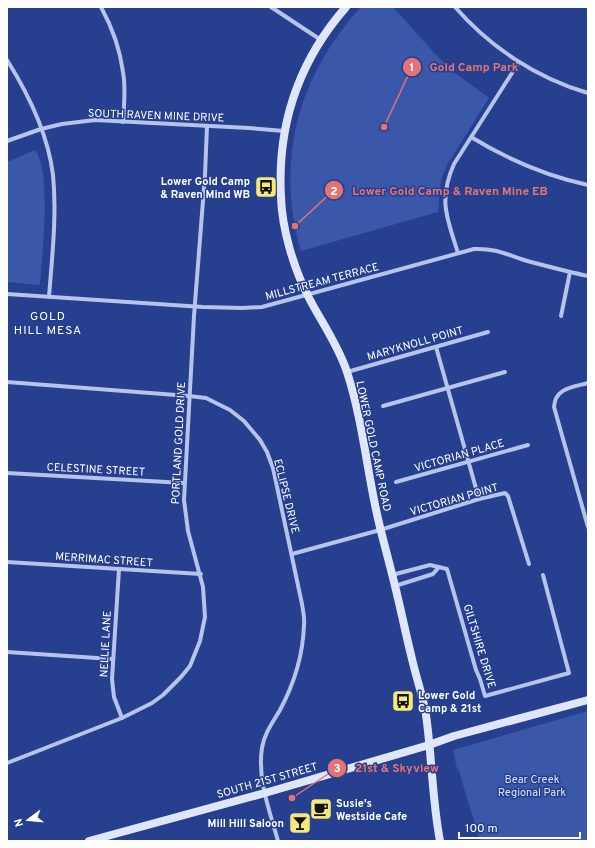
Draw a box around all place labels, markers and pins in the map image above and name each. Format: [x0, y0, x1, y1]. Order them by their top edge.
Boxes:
callout: Gold Camp Park [402, 55, 527, 79]
bus stop icon: Lower Gold Camp & Raven Mind WB [253, 174, 279, 200]
place label: Lower Gold Camp & Raven Mind WB [160, 175, 250, 202]
callout: Lower Gold Camp & Raven Mine EB [324, 178, 556, 202]
bus stop icon: Lower Gold Camp & 21st [390, 688, 416, 714]
place label: Lower Gold Camp & 21st [418, 689, 481, 716]
callout: 21st & Skyview [327, 756, 447, 780]
cafe icon: Susie's Westside Cafe [308, 796, 334, 822]
place label: Susie's Westside Cafe [336, 797, 407, 824]
bar icon: Mill Hill Saloon [287, 810, 313, 836]
place label: Mill Hill Saloon [208, 817, 284, 831]

